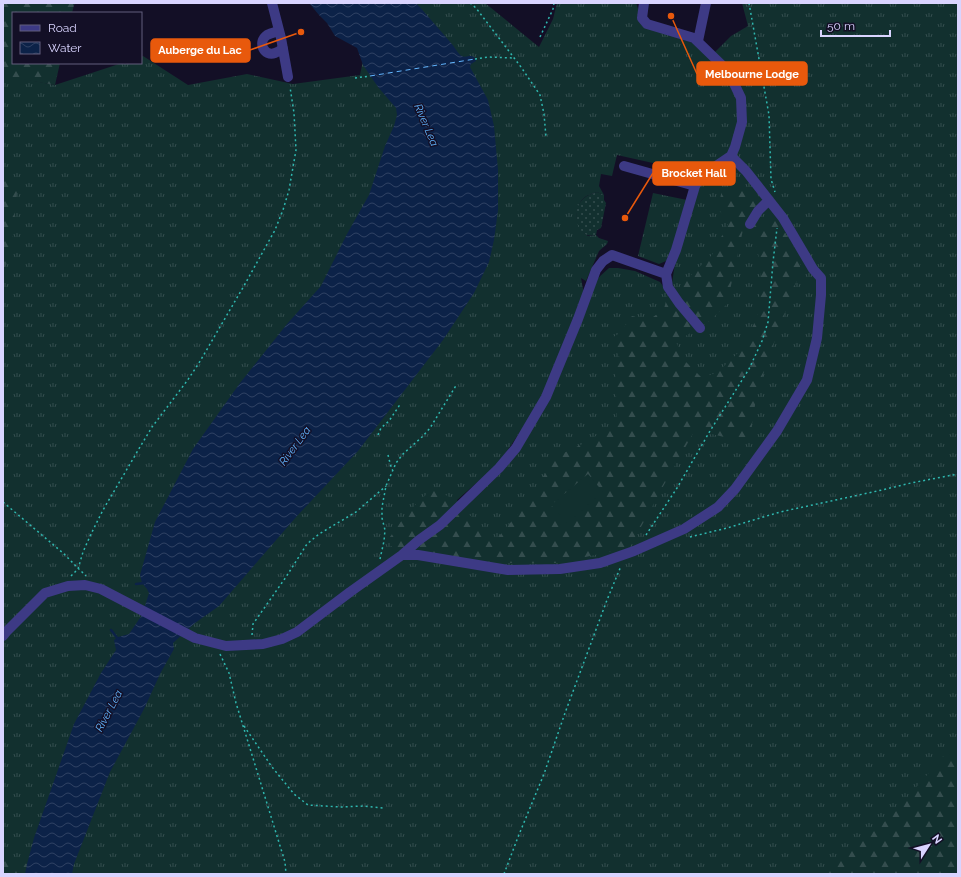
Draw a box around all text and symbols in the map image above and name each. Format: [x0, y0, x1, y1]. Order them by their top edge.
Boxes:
legend [12, 12, 142, 64]
scale bar [821, 12, 890, 38]
text: 50 m [827, 19, 855, 33]
text: Road [48, 21, 77, 35]
callout: Auberge du Lac [151, 39, 250, 62]
text: Water [48, 41, 82, 55]
text: Auberge du Lac [158, 44, 242, 57]
callout: Melbourne Lodge [697, 62, 807, 85]
text: Melbourne Lodge [705, 68, 799, 81]
water label: River Lea [411, 102, 441, 149]
callout: Brocket Hall [653, 162, 735, 185]
text: Brocket Hall [661, 167, 727, 180]
water label: River Lea [277, 424, 314, 468]
water label: River Lea [93, 688, 126, 734]
north arrow [909, 825, 949, 865]
text: N [929, 832, 944, 847]

